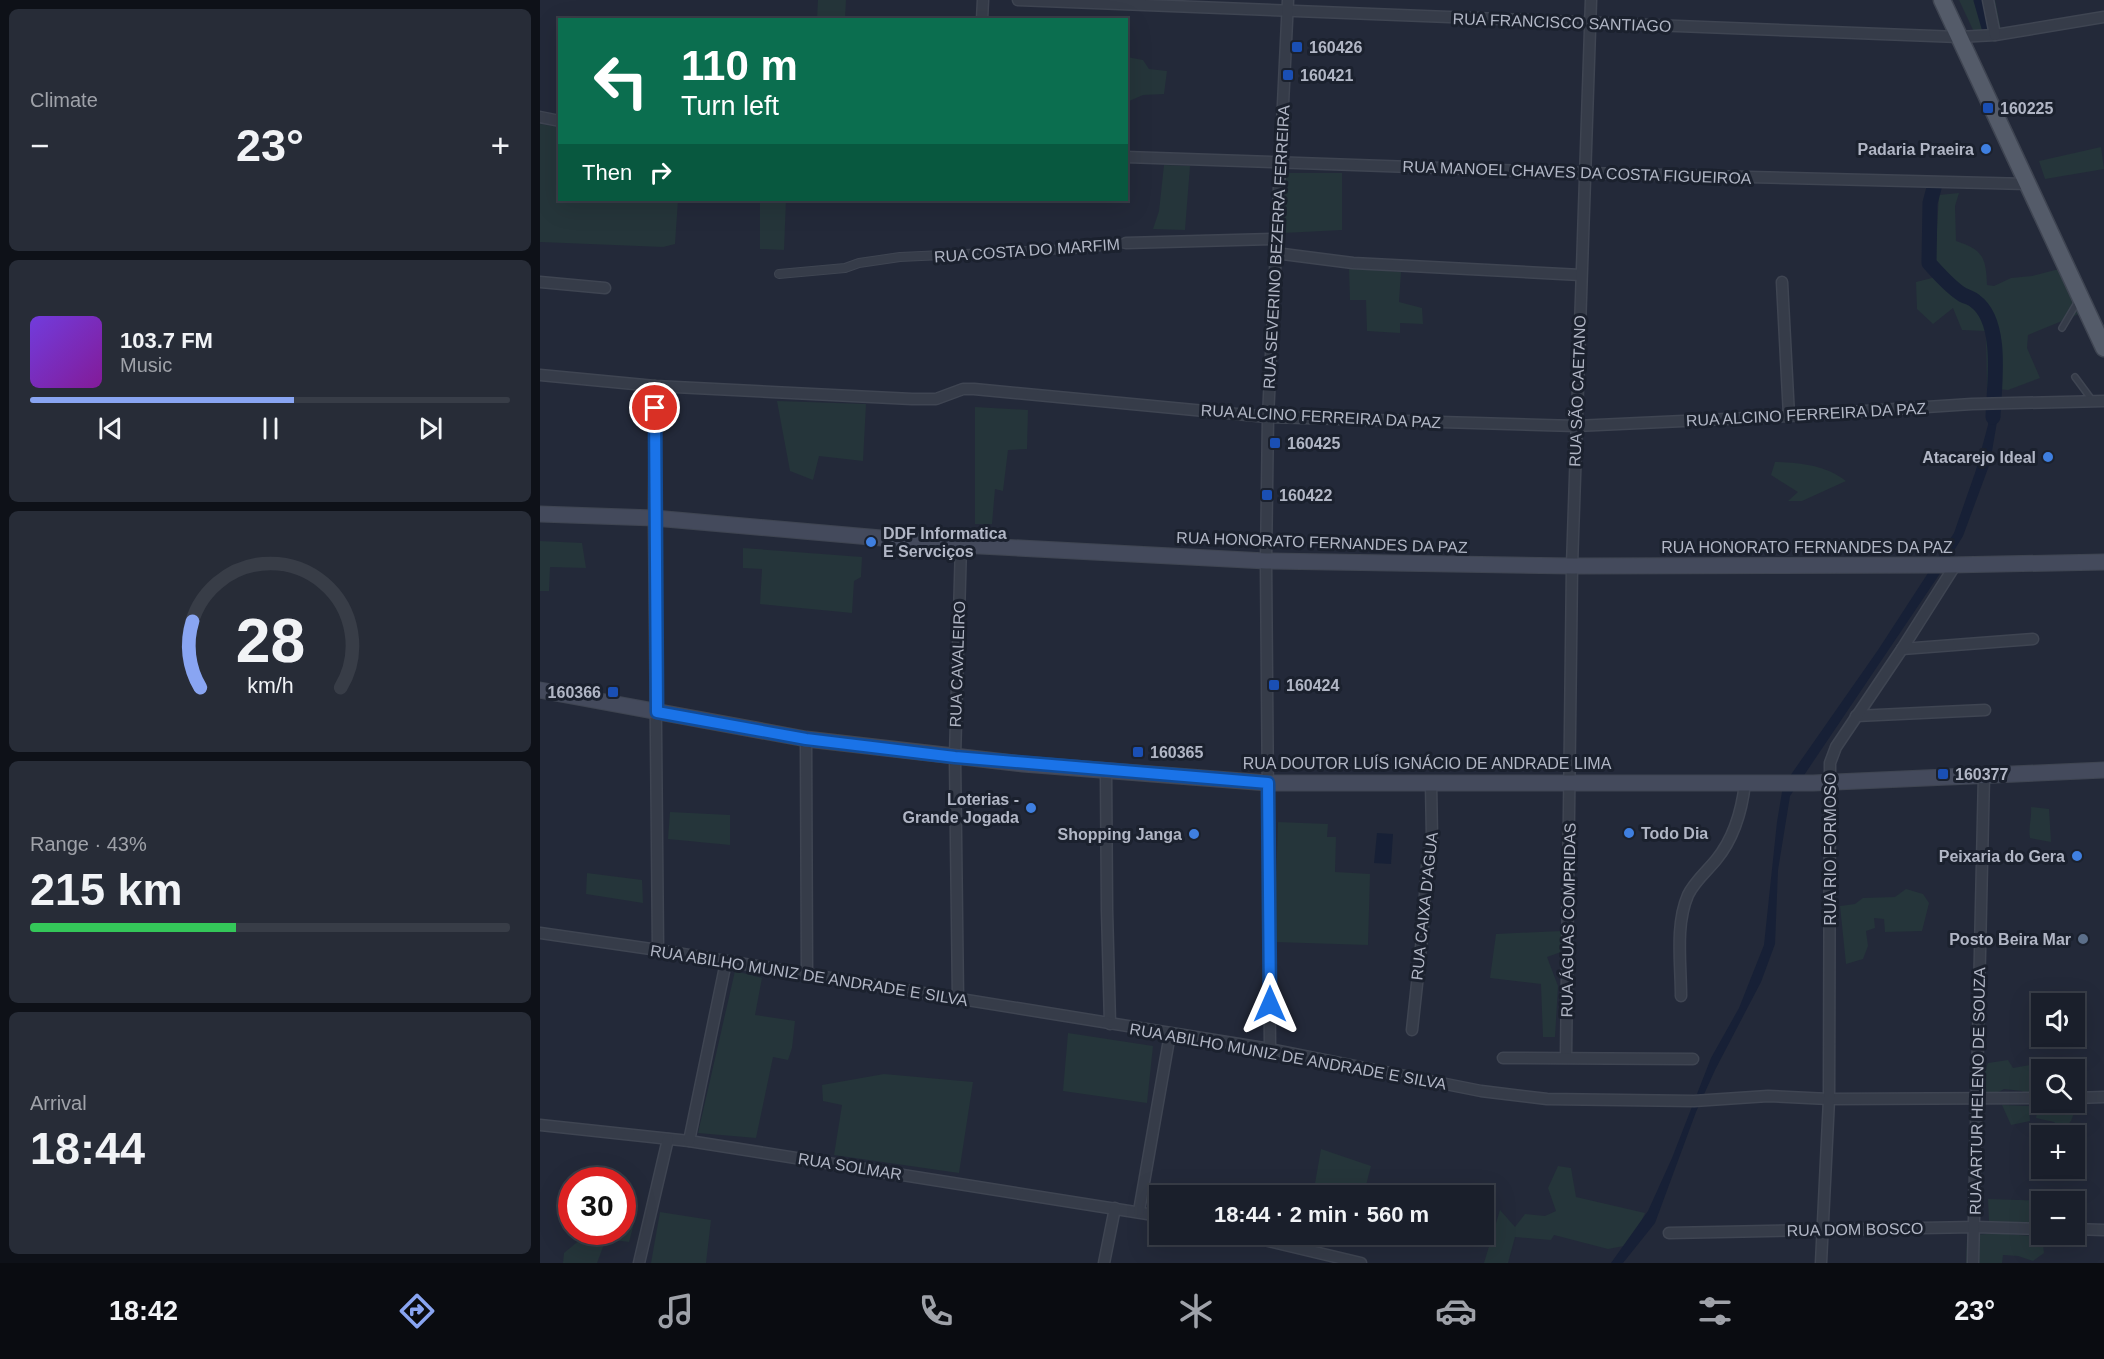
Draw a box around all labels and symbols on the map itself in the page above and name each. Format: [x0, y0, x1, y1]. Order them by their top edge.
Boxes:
street label: RUA FRANCISCO SANTIAGO [1452, 10, 1672, 35]
place label: 160426 [1309, 39, 1362, 56]
marker: 160426 [1290, 40, 1304, 54]
place label: 160421 [1300, 67, 1353, 84]
marker: 160421 [1281, 68, 1295, 82]
place label: 160225 [2000, 100, 2053, 117]
marker: 160225 [1981, 101, 1995, 115]
street label: RUA SEVERINO BEZERRA FERREIRA [1261, 104, 1292, 390]
place label: Padaria Praeira [1857, 141, 1974, 158]
marker: Padaria Praeira [1979, 142, 1993, 156]
street label: RUA MANOEL CHAVES DA COSTA FIGUEIROA [1402, 158, 1752, 187]
street label: RUA COSTA DO MARFIM [933, 236, 1121, 265]
street label: RUA SÃO CAETANO [1564, 315, 1589, 467]
pin [629, 382, 680, 433]
street label: RUA ALCINO FERREIRA DA PAZ [1685, 400, 1927, 429]
street label: RUA ALCINO FERREIRA DA PAZ [1200, 402, 1442, 431]
place label: 160425 [1287, 435, 1340, 452]
marker: 160425 [1268, 436, 1282, 450]
place label: Atacarejo Ideal [1922, 449, 2036, 466]
marker: Atacarejo Ideal [2041, 450, 2055, 464]
place label: 160422 [1279, 487, 1332, 504]
marker: 160422 [1260, 488, 1274, 502]
place label: DDF Informatica E Servciços [883, 525, 1007, 560]
street label: RUA HONORATO FERNANDES DA PAZ [1176, 529, 1468, 556]
marker: DDF Informatica E Servciços [864, 535, 878, 549]
street label: RUA HONORATO FERNANDES DA PAZ [1661, 539, 1953, 556]
street label: RUA CAVALEIRO [947, 600, 968, 728]
place label: 160424 [1286, 677, 1339, 694]
marker: 160424 [1267, 678, 1281, 692]
place label: 160366 [548, 684, 601, 701]
marker: 160366 [606, 685, 620, 699]
place label: 160365 [1150, 744, 1203, 761]
marker: 160365 [1131, 745, 1145, 759]
street label: RUA DOUTOR LUÍS IGNÁCIO DE ANDRADE LIMA [1243, 754, 1612, 772]
place label: 160377 [1955, 766, 2008, 783]
marker: 160377 [1936, 767, 1950, 781]
street label: RUA RIO FORMOSO [1822, 773, 1839, 925]
place label: Loterias - Grande Jogada [903, 791, 1019, 826]
marker: Loterias - Grande Jogada [1024, 801, 1038, 815]
street label: RUA ÁGUAS COMPRIDAS [1557, 823, 1579, 1017]
place label: Todo Dia [1641, 825, 1708, 842]
place label: Shopping Janga [1058, 826, 1182, 843]
marker: Todo Dia [1622, 826, 1636, 840]
marker: Shopping Janga [1187, 827, 1201, 841]
street label: RUA CAIXA D'AGUA [1408, 831, 1441, 981]
place label: Peixaria do Gera [1939, 848, 2065, 865]
marker: Peixaria do Gera [2070, 849, 2084, 863]
place label: Posto Beira Mar [1949, 931, 2071, 948]
marker: Posto Beira Mar [2076, 932, 2090, 946]
street label: RUA ABILHO MUNIZ DE ANDRADE E SILVA [649, 942, 969, 1009]
street label: RUA ARTUR HELENO DE SOUZA [1967, 967, 1988, 1215]
position arrow [1238, 972, 1302, 1036]
street label: RUA ABILHO MUNIZ DE ANDRADE E SILVA [1128, 1020, 1448, 1093]
street label: RUA SOLMAR [797, 1150, 903, 1183]
speed limit sign: 30 [558, 1167, 636, 1245]
street label: RUA DOM BOSCO [1786, 1220, 1924, 1239]

